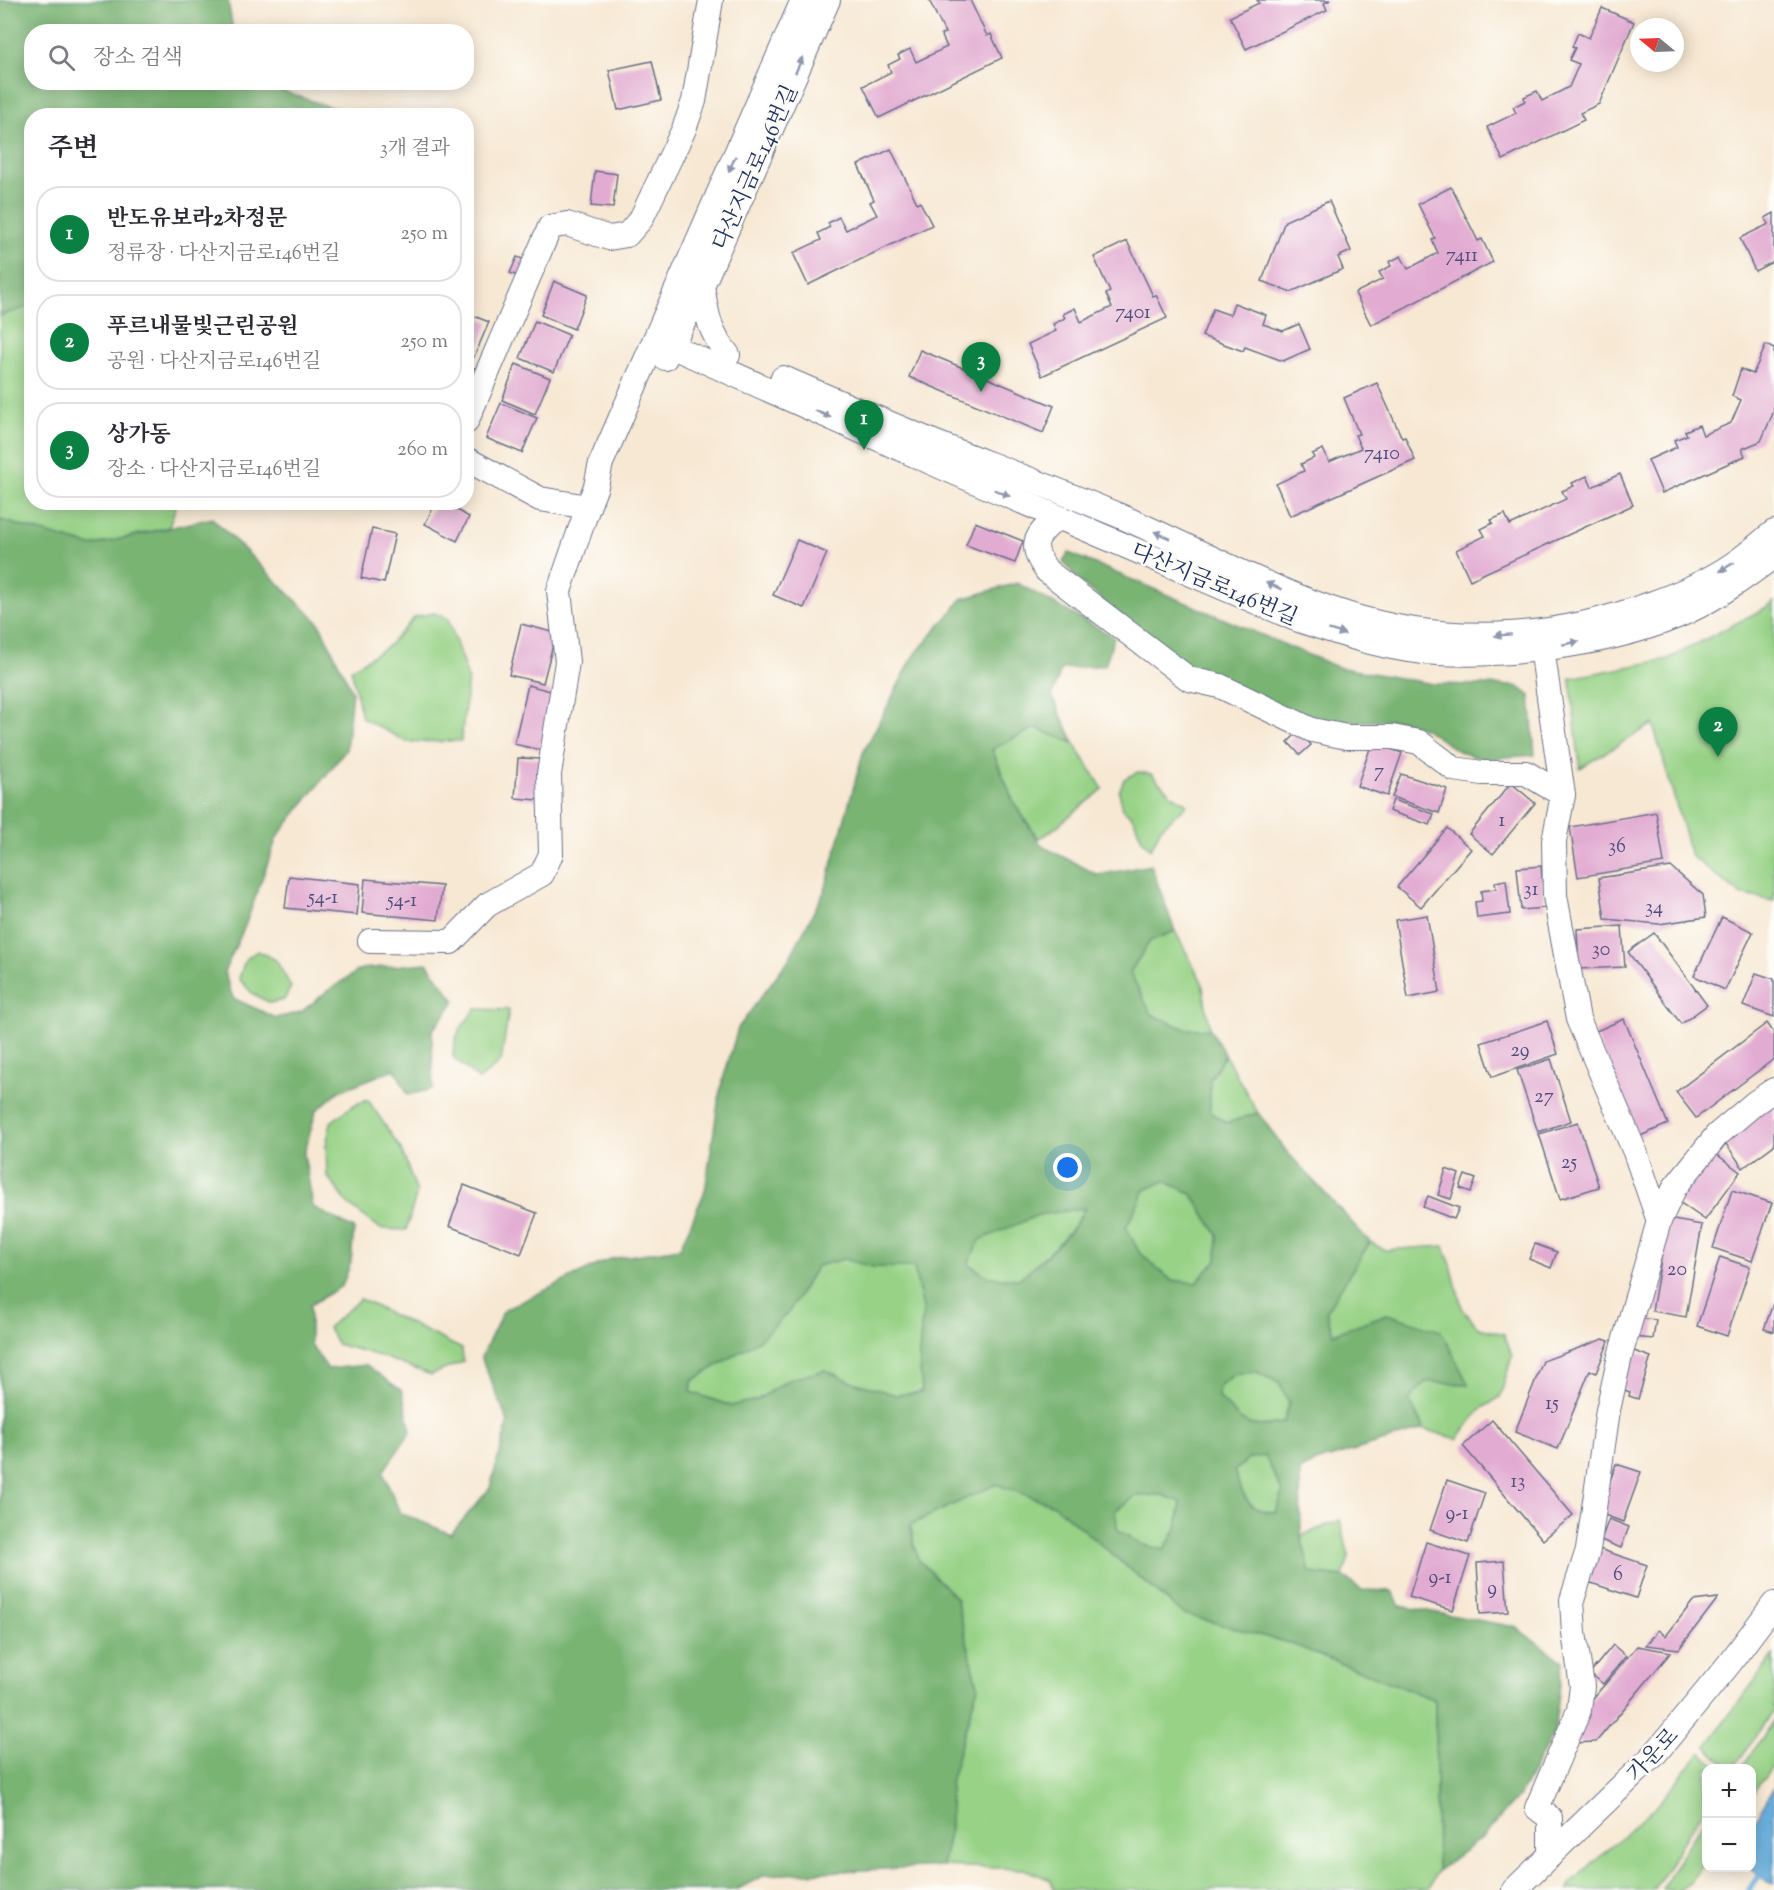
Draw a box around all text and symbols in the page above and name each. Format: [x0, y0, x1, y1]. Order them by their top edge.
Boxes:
north arrow [1630, 18, 1684, 72]
search box [24, 24, 474, 90]
icon: search [45, 41, 78, 74]
text: 장소 검색 [93, 43, 183, 75]
one-way arrow [794, 56, 804, 74]
street label: 다산지금로146번길 [706, 80, 808, 256]
text: 주변 [48, 131, 98, 168]
text: 3개 결과 [380, 135, 450, 164]
one-way arrow [727, 155, 737, 173]
text: 반도유보라2차정문 [107, 204, 287, 236]
text: 1 [66, 220, 73, 249]
text: 250 m [400, 220, 448, 249]
text: 정류장 · 다산지금로146번길 [107, 240, 340, 269]
house number: 7411 [1446, 242, 1478, 271]
house number: 7401 [1115, 299, 1151, 328]
text: 푸르내물빛근린공원 [107, 312, 298, 344]
text: 2 [65, 328, 74, 357]
text: 250 m [400, 328, 448, 357]
pin: 3 [962, 342, 1000, 392]
text: 공원 · 다산지금로146번길 [107, 348, 321, 377]
pin: 1 [844, 400, 884, 450]
one-way arrow [815, 409, 833, 419]
text: 상가동 [107, 420, 171, 452]
text: 3 [65, 436, 74, 465]
text: 260 m [397, 436, 448, 465]
house number: 7410 [1364, 440, 1400, 469]
text: 장소 · 다산지금로146번길 [107, 456, 321, 485]
one-way arrow [993, 488, 1011, 498]
one-way arrow [1154, 531, 1171, 540]
street label: 다산지금로146번길 [1126, 536, 1302, 635]
one-way arrow [1719, 561, 1736, 572]
one-way arrow [1265, 581, 1282, 590]
one-way arrow [1328, 628, 1346, 637]
one-way arrow [1494, 630, 1513, 639]
one-way arrow [1562, 638, 1581, 647]
pin: 2 [1698, 708, 1738, 757]
house number: 7 [1374, 758, 1384, 787]
house number: 1 [1499, 807, 1506, 836]
house number: 36 [1608, 833, 1626, 862]
house number: 31 [1524, 876, 1539, 905]
house number: 54-1 [307, 884, 338, 913]
house number: 54-1 [386, 887, 417, 916]
house number: 34 [1645, 894, 1663, 923]
house number: 30 [1592, 936, 1610, 965]
house number: 29 [1510, 1037, 1530, 1066]
house number: 27 [1534, 1083, 1554, 1112]
house number: 25 [1561, 1149, 1577, 1178]
your location [1053, 1153, 1082, 1182]
house number: 20 [1667, 1256, 1687, 1285]
house number: 15 [1545, 1390, 1559, 1419]
house number: 13 [1511, 1468, 1525, 1497]
house number: 9-1 [1445, 1500, 1469, 1529]
house number: 6 [1613, 1561, 1623, 1590]
house number: 9-1 [1428, 1564, 1452, 1593]
house number: 9 [1487, 1575, 1497, 1604]
street label: 가운로 [1621, 1722, 1688, 1790]
map controls [1702, 1764, 1756, 1872]
button: + [1702, 1764, 1756, 1818]
button: − [1702, 1818, 1756, 1872]

